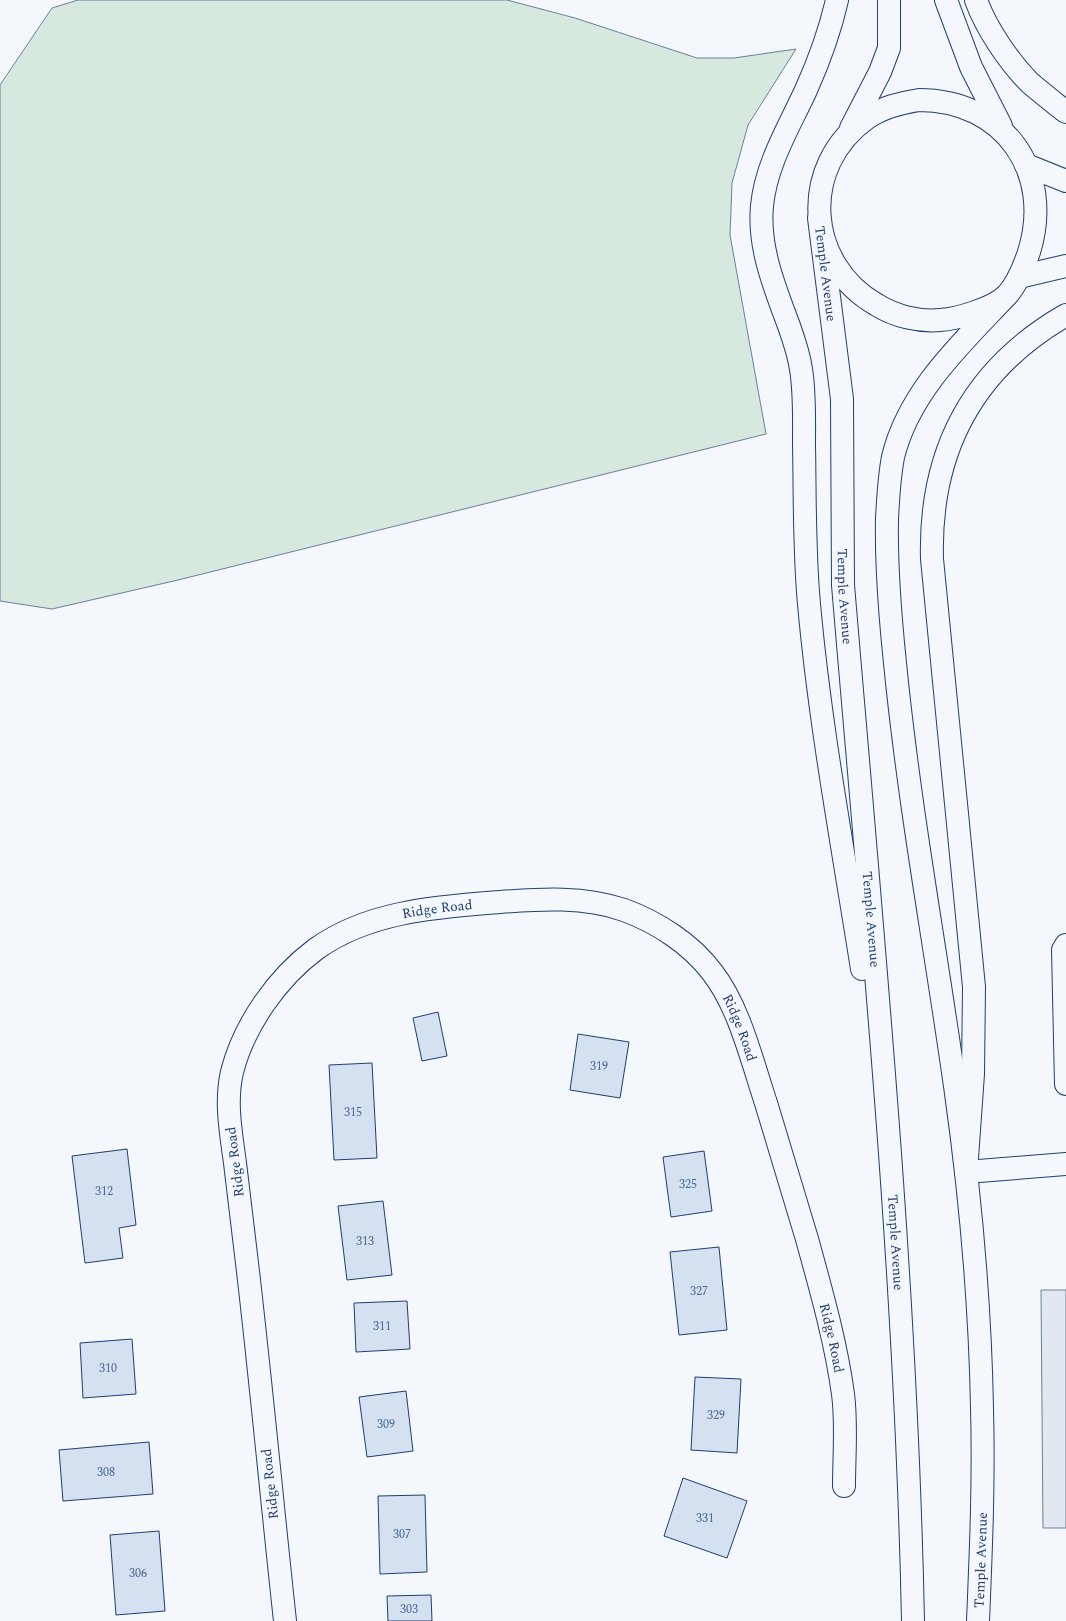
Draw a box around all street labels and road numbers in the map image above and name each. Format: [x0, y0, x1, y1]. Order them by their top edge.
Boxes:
street label: Temple Avenue [810, 225, 843, 323]
street label: Temple Avenue [832, 548, 859, 646]
street label: Temple Avenue [857, 871, 886, 968]
street label: Ridge Road [400, 894, 473, 924]
street label: Ridge Road [717, 990, 763, 1064]
street label: Ridge Road [220, 1125, 250, 1198]
street label: Temple Avenue [882, 1194, 910, 1291]
street label: Ridge Road [814, 1301, 850, 1375]
street label: Ridge Road [256, 1448, 284, 1520]
street label: Temple Avenue [968, 1511, 992, 1609]

